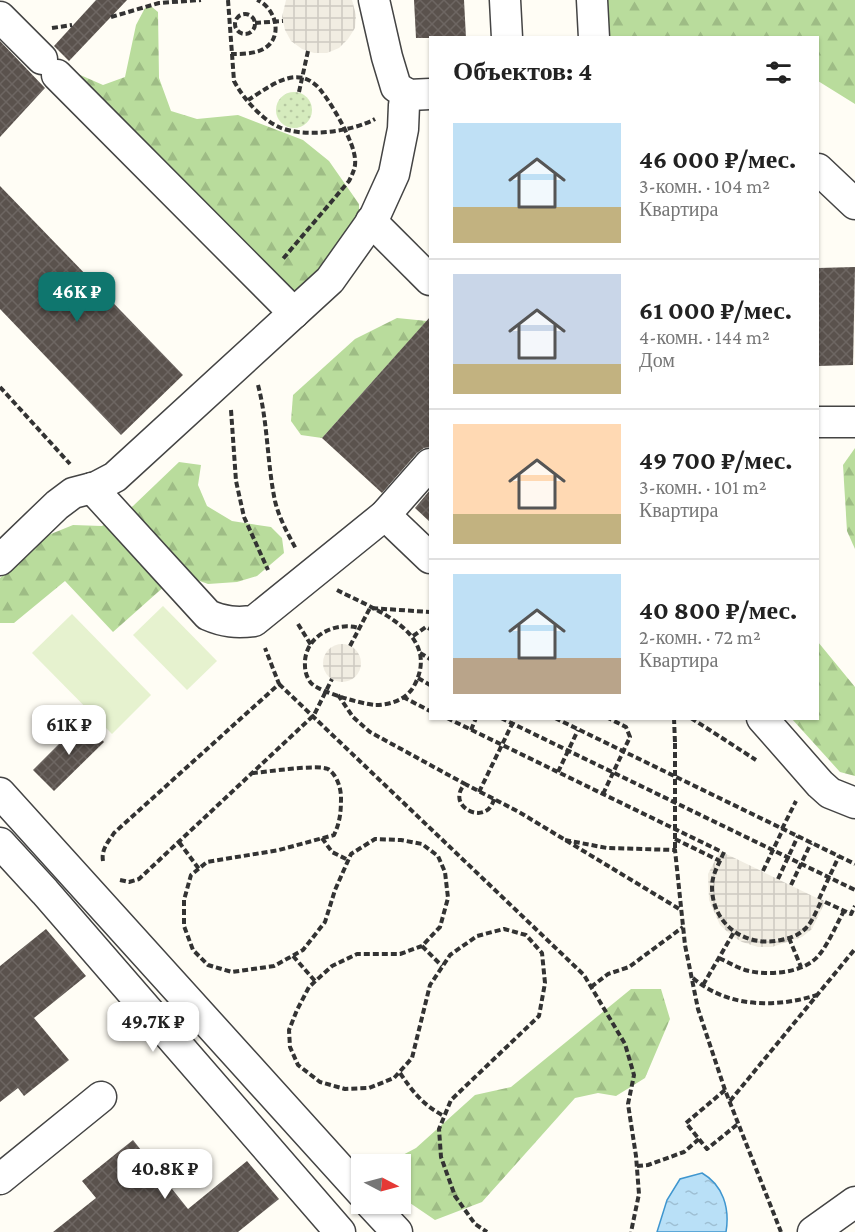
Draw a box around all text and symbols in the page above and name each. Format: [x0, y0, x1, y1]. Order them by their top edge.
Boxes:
icon: filters [762, 56, 795, 89]
text: Объектов: 4 [453, 57, 592, 86]
text: 46 000 ₽/мес. [639, 145, 796, 174]
icon: home [501, 147, 573, 219]
text: 3-комн. · 104 m² [639, 175, 770, 197]
text: Квартира [639, 198, 718, 220]
pin: 46K ₽ [35, 272, 119, 323]
text: 46K ₽ [52, 280, 102, 302]
text: 61 000 ₽/мес. [639, 296, 792, 325]
icon: home [501, 298, 573, 370]
text: 4-комн. · 144 m² [639, 326, 770, 348]
text: Дом [639, 349, 675, 371]
text: 49 700 ₽/мес. [639, 446, 793, 475]
icon: home [501, 448, 573, 520]
text: 3-комн. · 101 m² [639, 476, 767, 498]
text: Квартира [639, 499, 718, 521]
text: 40 800 ₽/мес. [639, 596, 797, 625]
icon: home [501, 598, 573, 670]
text: 2-комн. · 72 m² [639, 626, 761, 648]
text: Квартира [639, 649, 718, 671]
pin: 61K ₽ [27, 705, 111, 756]
text: 61K ₽ [46, 713, 92, 735]
pin: 49.7K ₽ [98, 1002, 208, 1053]
text: 49.7K ₽ [121, 1010, 185, 1032]
pin: 40.8K ₽ [110, 1149, 220, 1200]
north arrow [351, 1154, 411, 1214]
map controls [351, 1154, 411, 1214]
text: 40.8K ₽ [131, 1157, 199, 1179]

